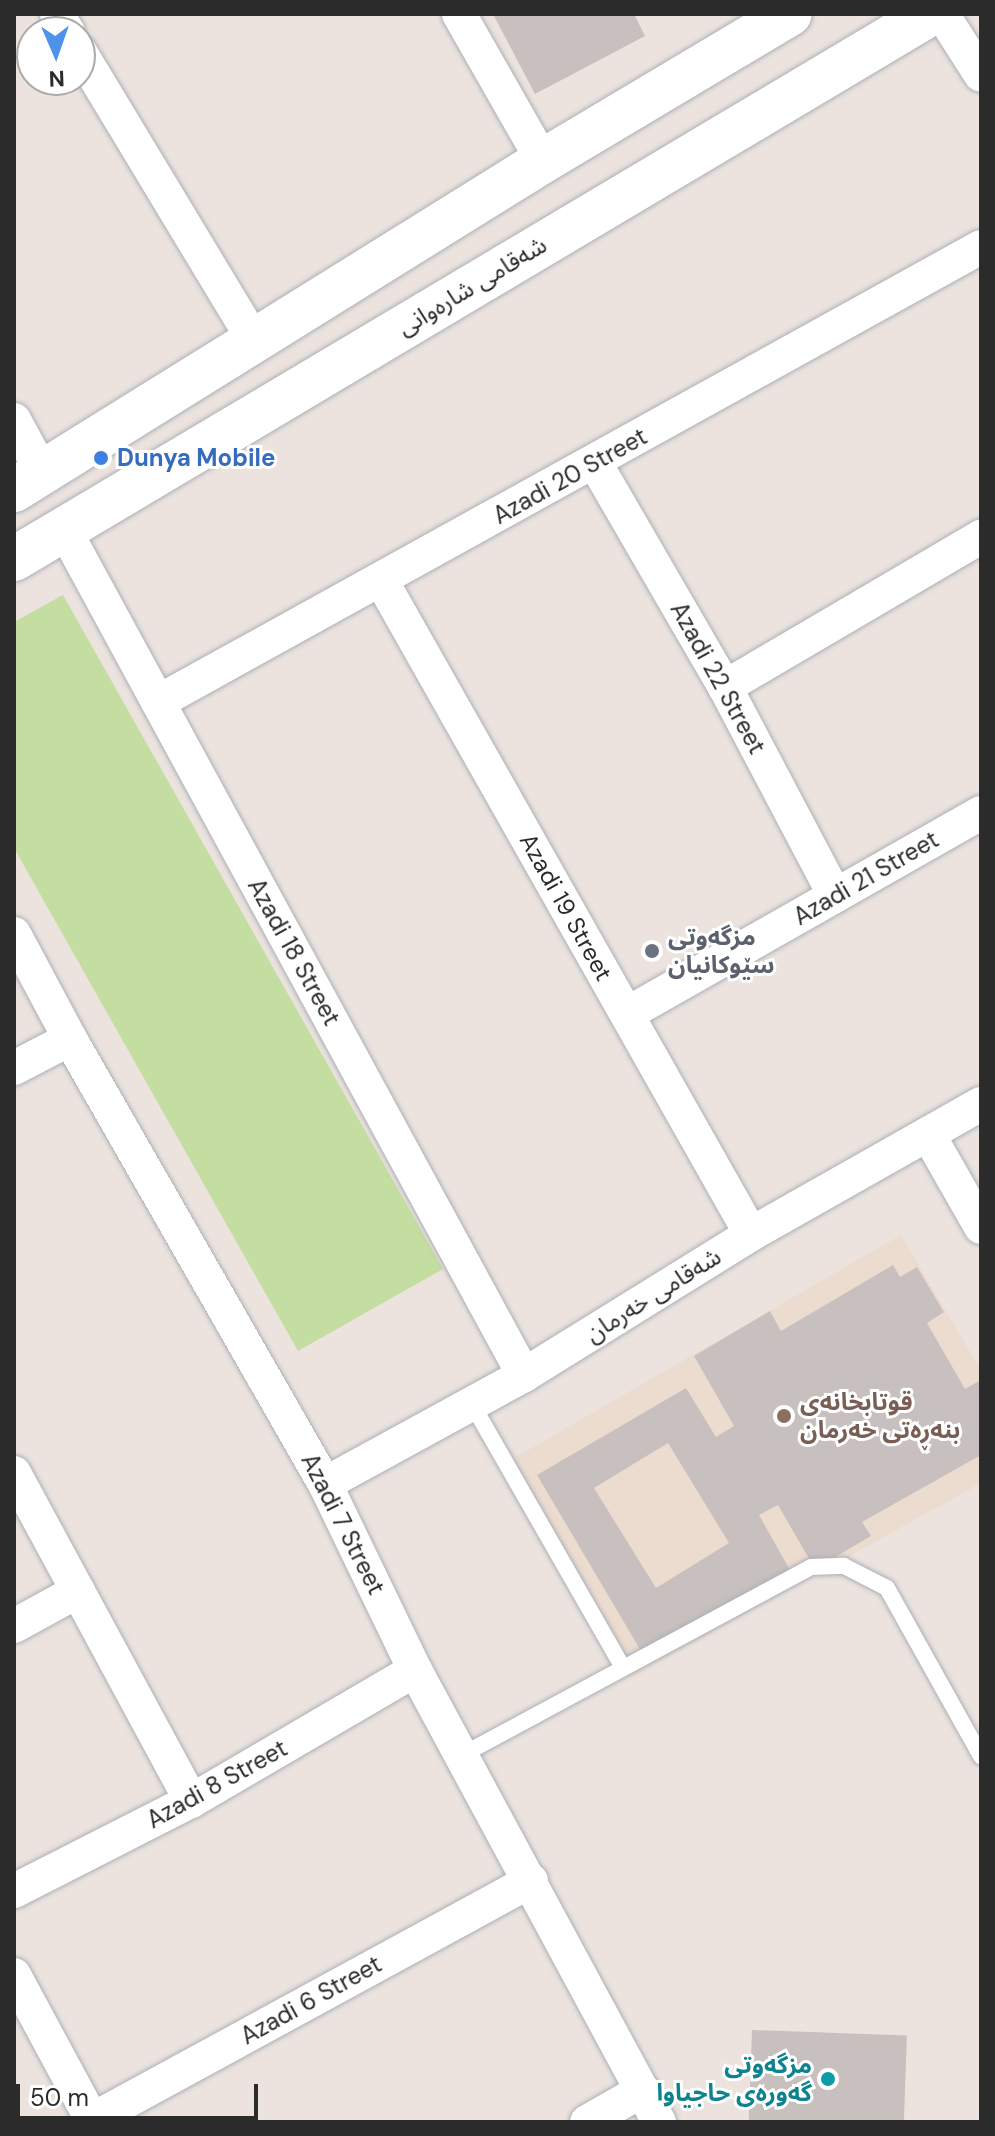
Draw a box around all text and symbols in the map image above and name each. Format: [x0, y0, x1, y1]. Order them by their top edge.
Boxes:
north arrow [16, 16, 96, 96]
text: N [48, 64, 65, 93]
street label: شەقامی شارەوانی [392, 230, 552, 342]
street label: Azadi 20 Street [488, 422, 652, 530]
place label: Dunya Mobile [117, 444, 275, 472]
marker: Dunya Mobile [92, 449, 110, 467]
street label: Azadi 22 Street [664, 597, 772, 759]
street label: Azadi 21 Street [788, 825, 944, 931]
street label: Azadi 19 Street [514, 828, 618, 986]
street label: Azadi 18 Street [242, 873, 346, 1031]
place label: مزگەوتی سێوکانیان [668, 923, 775, 979]
marker: مزگەوتی سێوکانیان [643, 942, 661, 960]
street label: شەقامی خەرمان [580, 1242, 726, 1348]
place label: قوتابخانەی بنەڕەتی خەرمان [800, 1388, 960, 1444]
marker: قوتابخانەی بنەڕەتی خەرمان [775, 1407, 793, 1425]
street label: Azadi 7 Street [295, 1449, 391, 1599]
street label: Azadi 8 Street [142, 1734, 292, 1834]
street label: Azadi 6 Street [236, 1949, 386, 2051]
place label: مزگەوتی گەورەی حاجیاوا [657, 2051, 812, 2107]
scale bar [20, 2068, 262, 2118]
marker: مزگەوتی گەورەی حاجیاوا [819, 2070, 837, 2088]
text: 50 m [30, 2082, 89, 2113]

